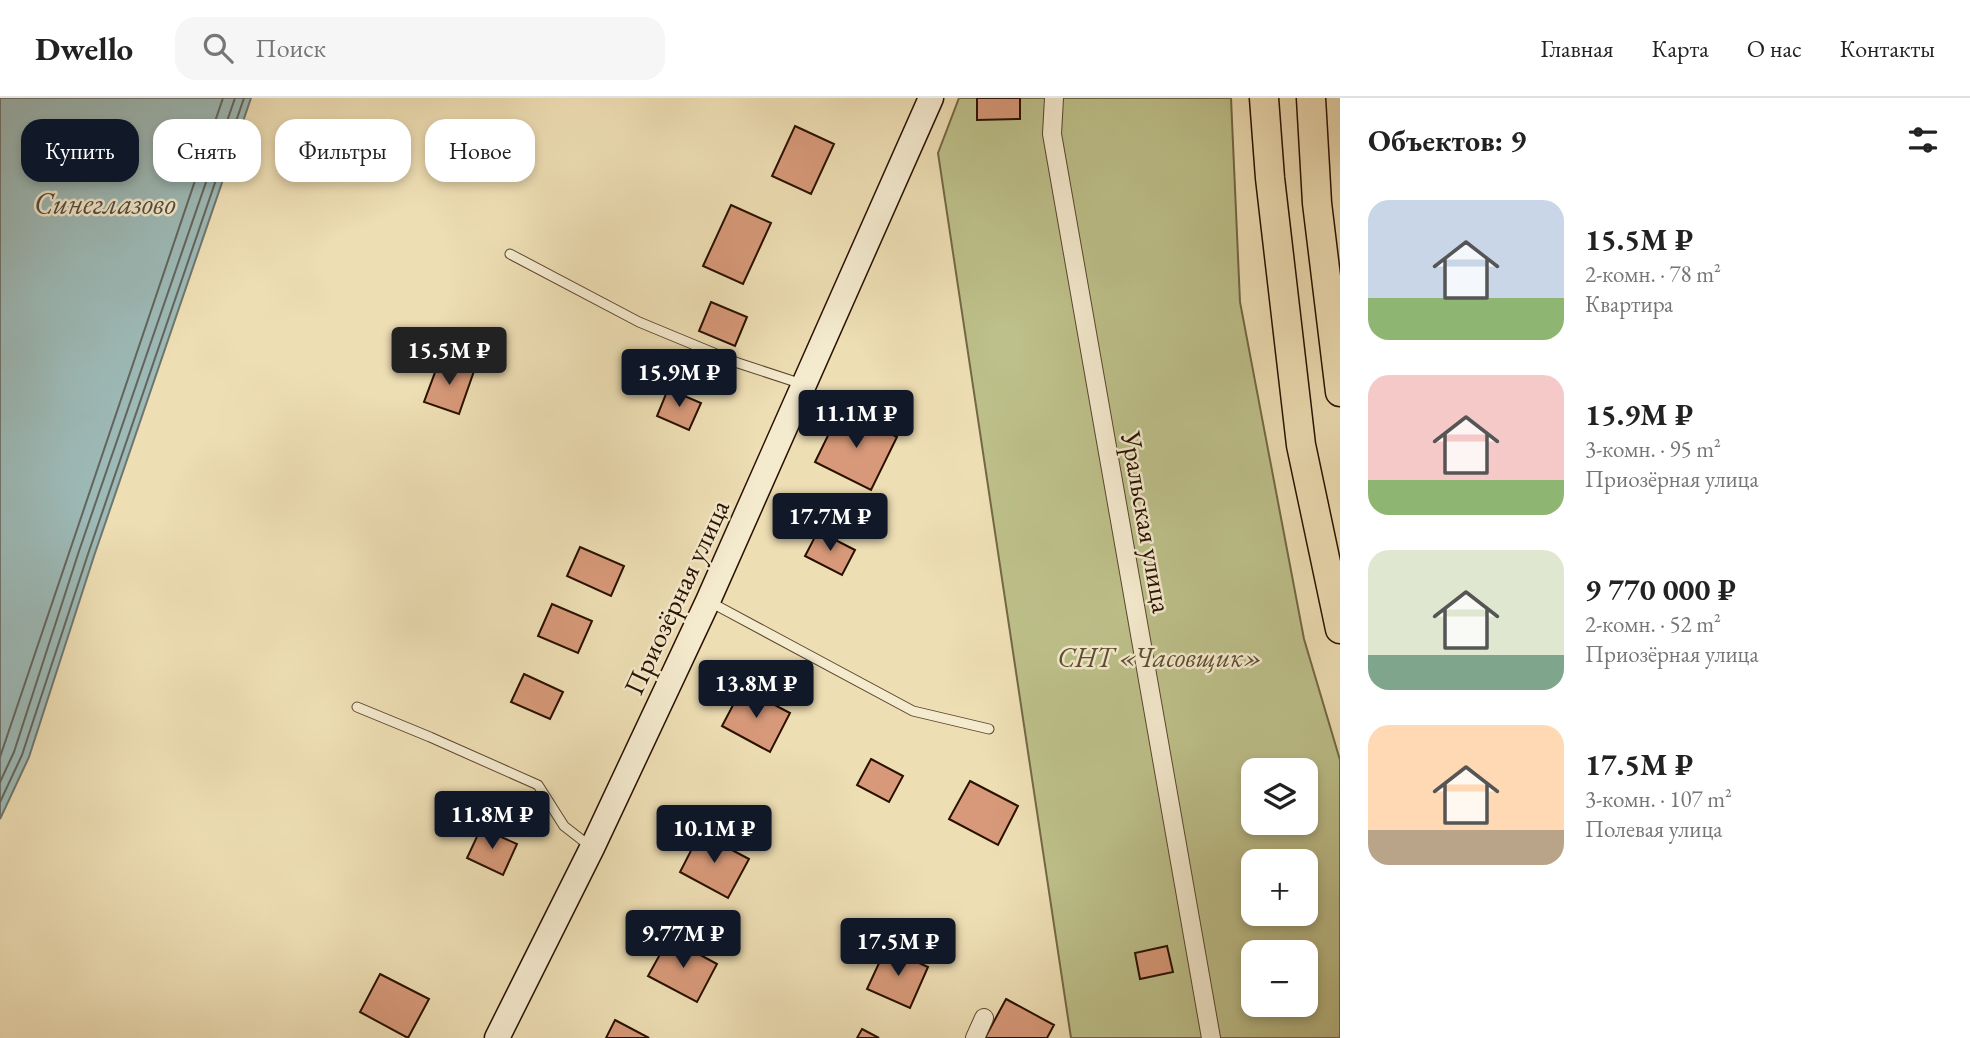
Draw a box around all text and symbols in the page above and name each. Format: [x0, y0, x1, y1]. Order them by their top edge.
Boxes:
search box [175, 17, 665, 80]
text: Dwello [35, 27, 133, 70]
icon: search [199, 29, 237, 67]
text: Поиск [255, 31, 326, 65]
text: Главная [1540, 33, 1614, 64]
text: Карта [1652, 33, 1709, 64]
text: О нас [1747, 33, 1802, 64]
text: Контакты [1840, 33, 1935, 64]
chip: Купить [21, 119, 139, 182]
chip: Снять [153, 119, 261, 182]
chip: Фильтры [275, 119, 411, 182]
chip: Новое [425, 119, 535, 182]
text: Объектов: 9 [1368, 121, 1526, 160]
icon: filters [1904, 121, 1942, 159]
water label: Синеглазово [34, 184, 176, 223]
text: 15.5M ₽ [1585, 220, 1693, 259]
icon: home [1424, 228, 1508, 312]
text: 2-комн. · 78 m² [1585, 259, 1721, 289]
text: Квартира [1585, 289, 1673, 319]
pin: 15.5M ₽ [384, 328, 514, 387]
text: 15.5M ₽ [408, 335, 490, 365]
pin: 15.9M ₽ [614, 350, 744, 409]
text: 15.9M ₽ [638, 357, 720, 387]
pin: 11.1M ₽ [791, 390, 921, 450]
text: 15.9M ₽ [1585, 395, 1693, 434]
text: 11.1M ₽ [815, 398, 897, 428]
icon: home [1424, 403, 1508, 487]
street label: Уральская улица [1113, 427, 1181, 616]
text: 3-комн. · 95 m² [1585, 434, 1721, 464]
text: Приозёрная улица [1585, 464, 1759, 494]
street label: Приозёрная улица [615, 493, 737, 700]
pin: 17.7M ₽ [765, 494, 895, 553]
text: 17.7M ₽ [789, 501, 871, 531]
text: 9 770 000 ₽ [1585, 570, 1736, 609]
icon: home [1424, 578, 1508, 662]
text: 2-комн. · 52 m² [1585, 609, 1721, 639]
park label: СНТ «Часовщик» [1057, 639, 1263, 675]
text: Приозёрная улица [1585, 639, 1759, 669]
pin: 13.8M ₽ [691, 660, 821, 720]
text: 13.8M ₽ [715, 668, 797, 698]
text: 17.5M ₽ [1585, 745, 1693, 784]
icon: home [1424, 753, 1508, 837]
map controls [1241, 758, 1318, 1017]
button: layers [1241, 758, 1318, 835]
text: 3-комн. · 107 m² [1585, 784, 1732, 814]
pin: 11.8M ₽ [427, 792, 557, 851]
text: 11.8M ₽ [451, 799, 533, 829]
pin: 10.1M ₽ [649, 806, 779, 865]
text: 10.1M ₽ [673, 813, 755, 843]
text: Полевая улица [1585, 814, 1722, 844]
button: + [1241, 849, 1318, 926]
pin: 9.77M ₽ [618, 910, 748, 970]
text: 9.77M ₽ [642, 918, 724, 948]
pin: 17.5M ₽ [833, 918, 963, 978]
text: 17.5M ₽ [857, 926, 939, 956]
button: − [1241, 940, 1318, 1017]

